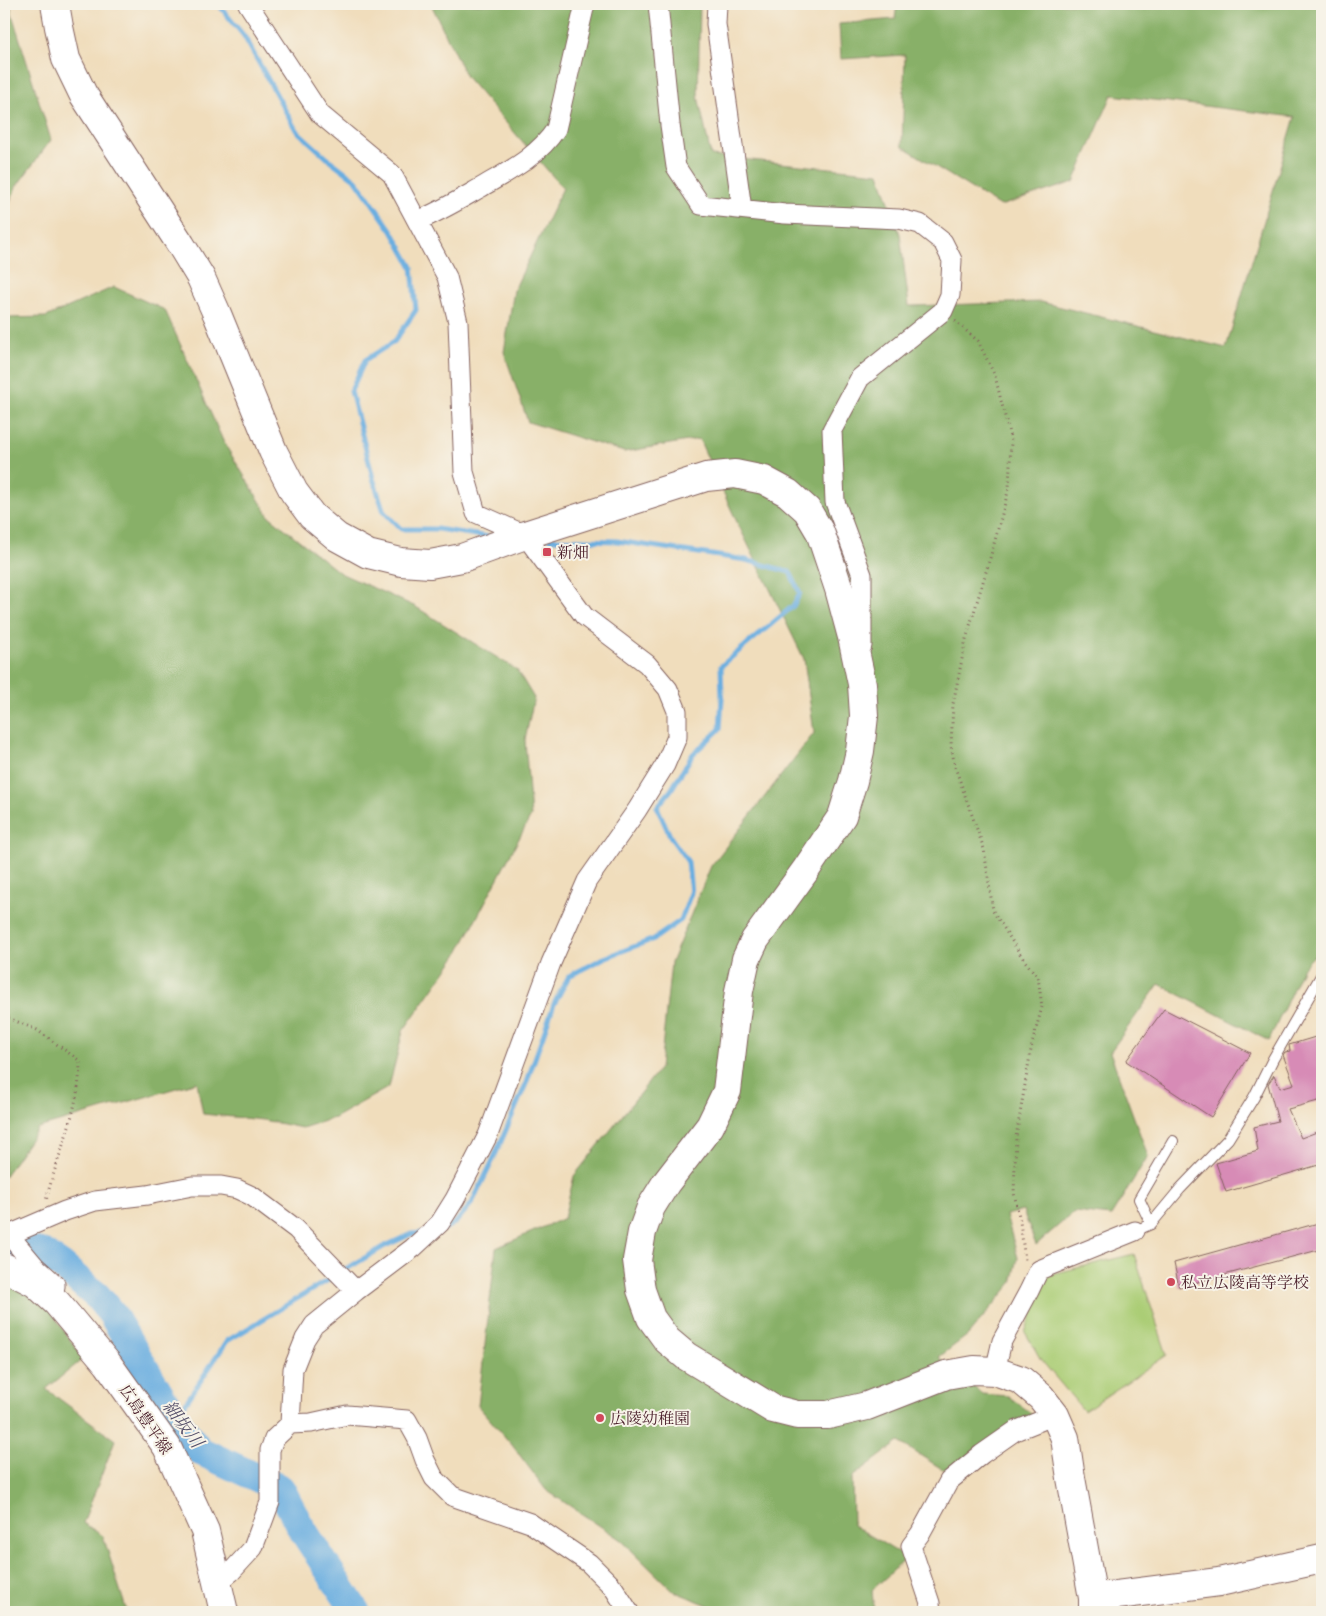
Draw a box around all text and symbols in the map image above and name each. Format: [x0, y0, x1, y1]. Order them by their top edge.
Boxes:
place label: 新畑 [557, 543, 589, 563]
marker: 新畑 [541, 546, 553, 558]
place label: 私立広陵高等学校 [1181, 1273, 1309, 1293]
marker: 私立広陵高等学校 [1165, 1276, 1177, 1288]
street label: 広島豊平線 [115, 1381, 176, 1458]
water label: 細坂川 [157, 1396, 209, 1454]
place label: 広陵幼稚園 [610, 1409, 690, 1429]
marker: 広陵幼稚園 [594, 1412, 606, 1424]

